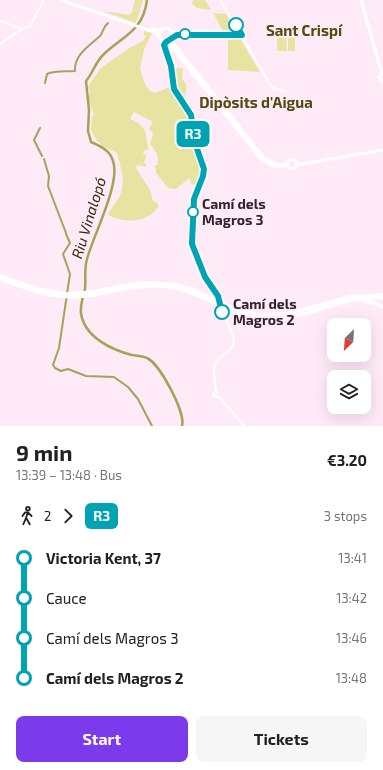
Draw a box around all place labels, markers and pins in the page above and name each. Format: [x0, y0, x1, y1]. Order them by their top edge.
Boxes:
unlabelled marker [228, 17, 244, 33]
unlabelled marker [179, 28, 191, 40]
place label: Camí dels Magros 3 [202, 195, 266, 228]
marker: Camí dels Magros 3 [187, 206, 199, 218]
place label: Camí dels Magros 2 [233, 295, 297, 328]
marker: Camí dels Magros 2 [214, 304, 230, 320]

